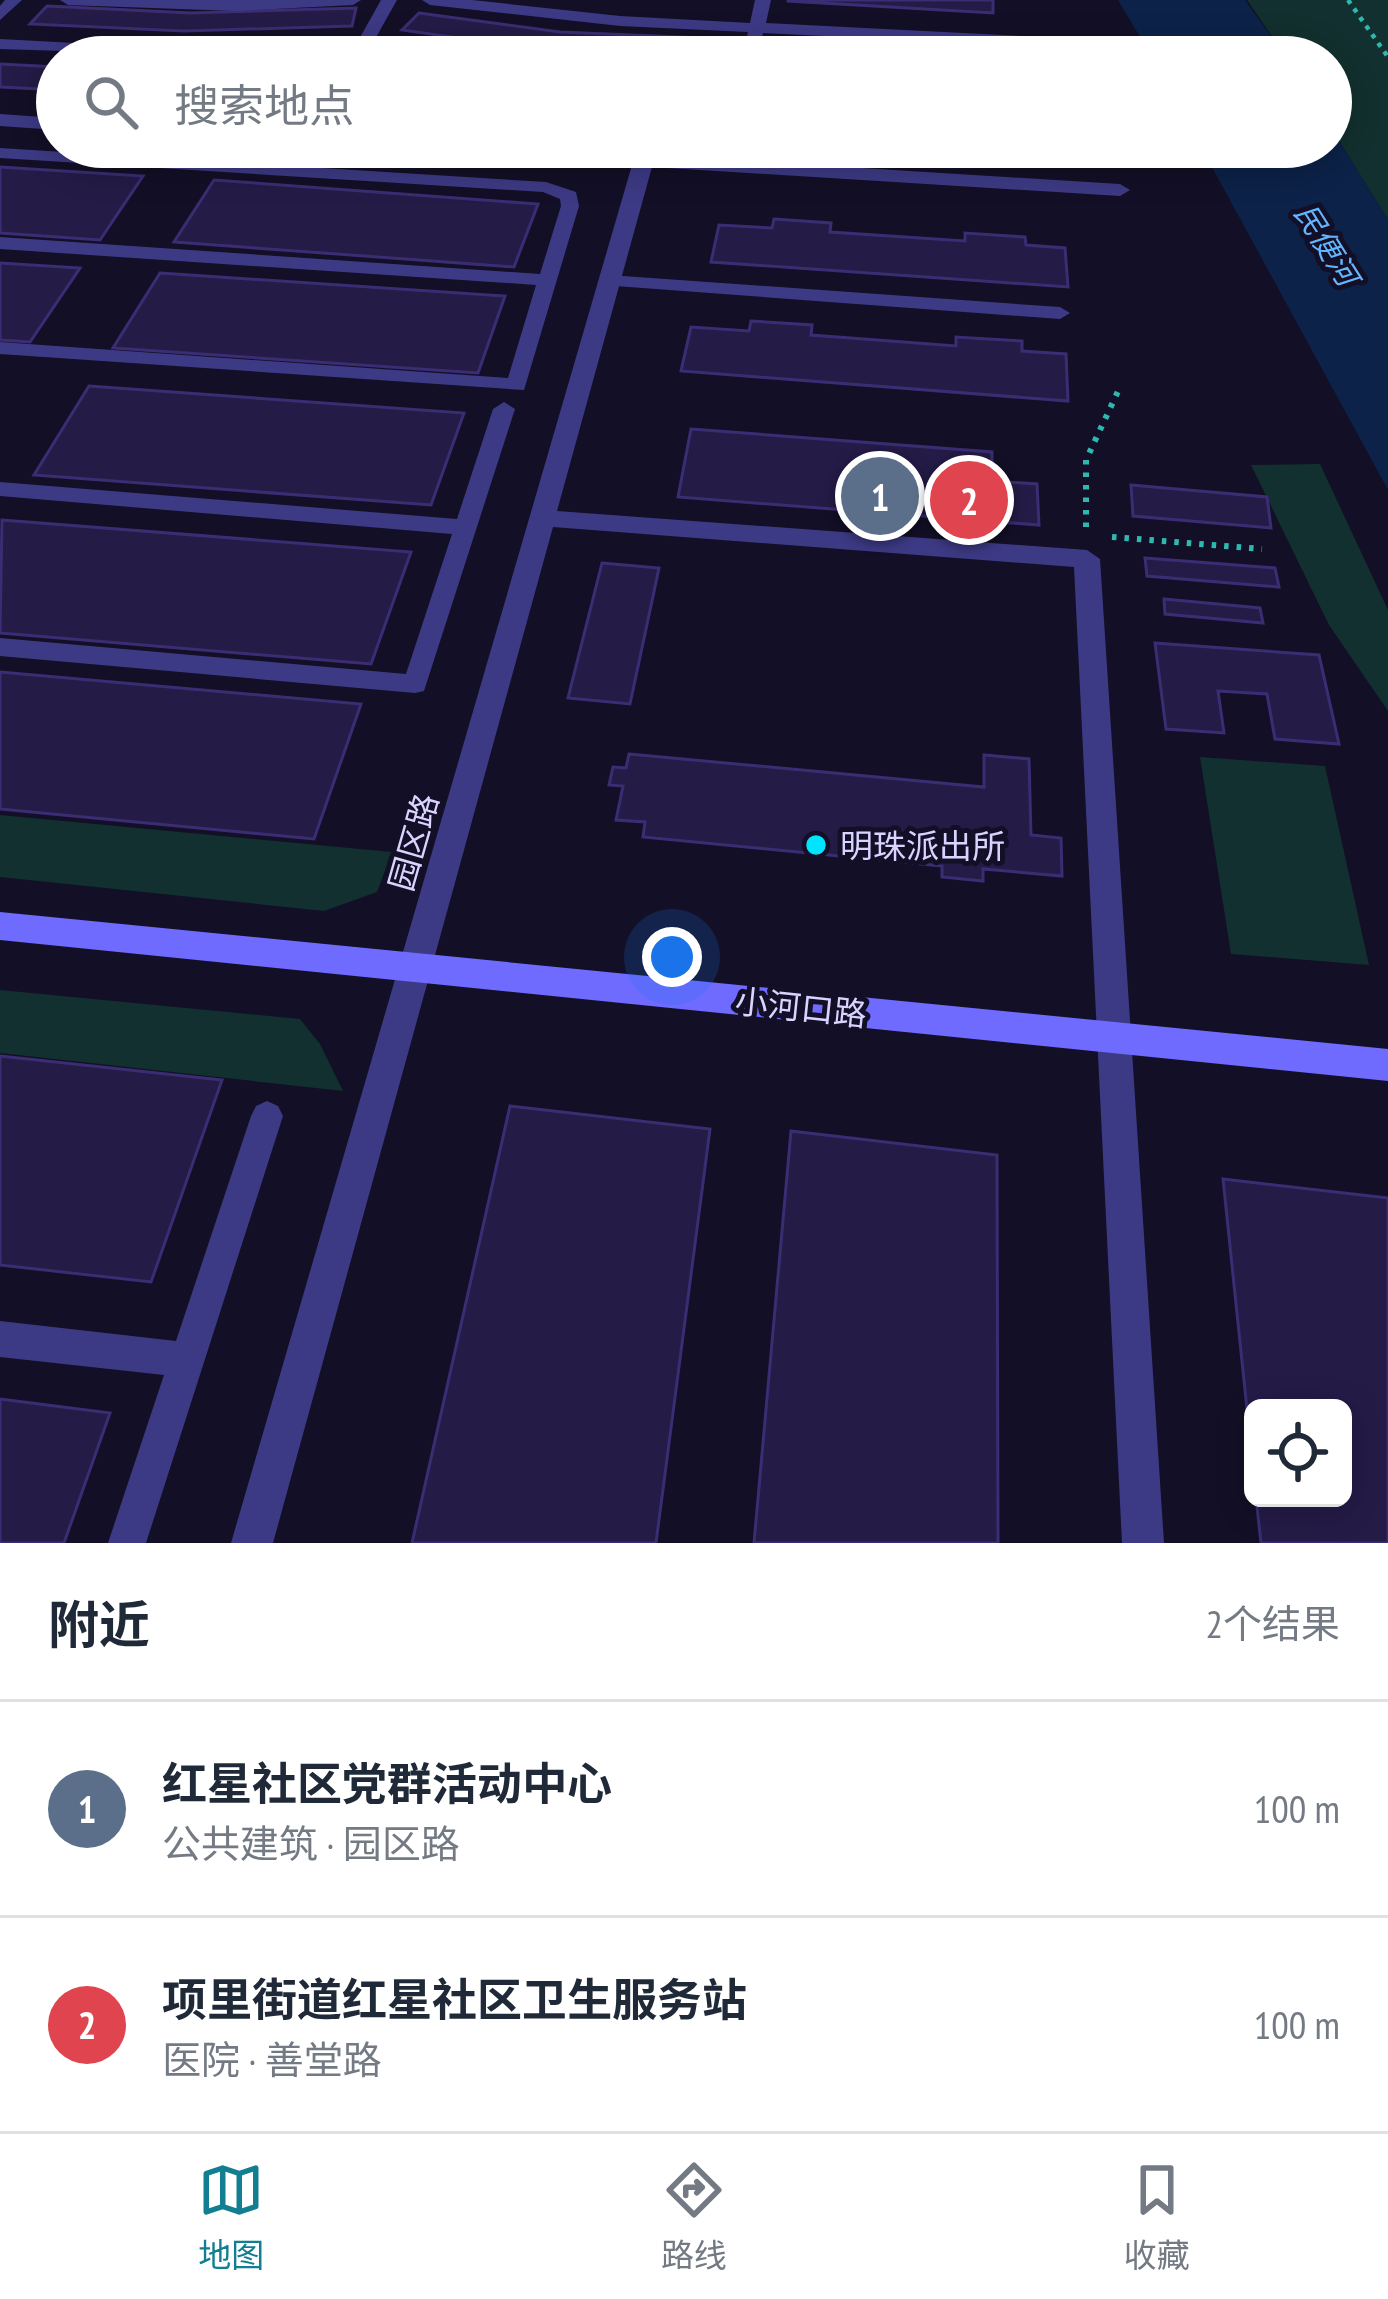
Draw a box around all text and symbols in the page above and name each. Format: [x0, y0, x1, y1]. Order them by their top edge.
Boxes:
search box [36, 36, 1352, 168]
icon: search [78, 69, 144, 135]
text: 搜索地点 [174, 76, 354, 134]
water label: 民便河 [1287, 196, 1370, 297]
pin: 1 [841, 451, 919, 541]
pin: 2 [930, 455, 1008, 545]
street label: 园区路 [379, 788, 447, 896]
place label: 明珠派出所 [840, 824, 1005, 867]
marker: 明珠派出所 [803, 832, 829, 858]
your location [642, 927, 702, 987]
street label: 小河口路 [733, 979, 869, 1035]
map controls [1244, 1399, 1352, 1507]
button: locate [1244, 1399, 1352, 1507]
text: 附近 [48, 1591, 150, 1657]
text: 2个结果 [1205, 1598, 1340, 1649]
text: 红星社区党群活动中心 [162, 1754, 612, 1812]
text: 1 [78, 1783, 96, 1834]
text: 100 m [1254, 1783, 1340, 1834]
text: 公共建筑 · 园区路 [162, 1818, 460, 1869]
text: 项里街道红星社区卫生服务站 [162, 1970, 747, 2028]
text: 2 [78, 1999, 96, 2050]
text: 100 m [1254, 1999, 1340, 2050]
text: 医院 · 善堂路 [162, 2034, 382, 2085]
tab: 地图 [198, 2157, 264, 2277]
tab: 路线 [661, 2157, 727, 2277]
tab: 收藏 [1124, 2157, 1190, 2277]

